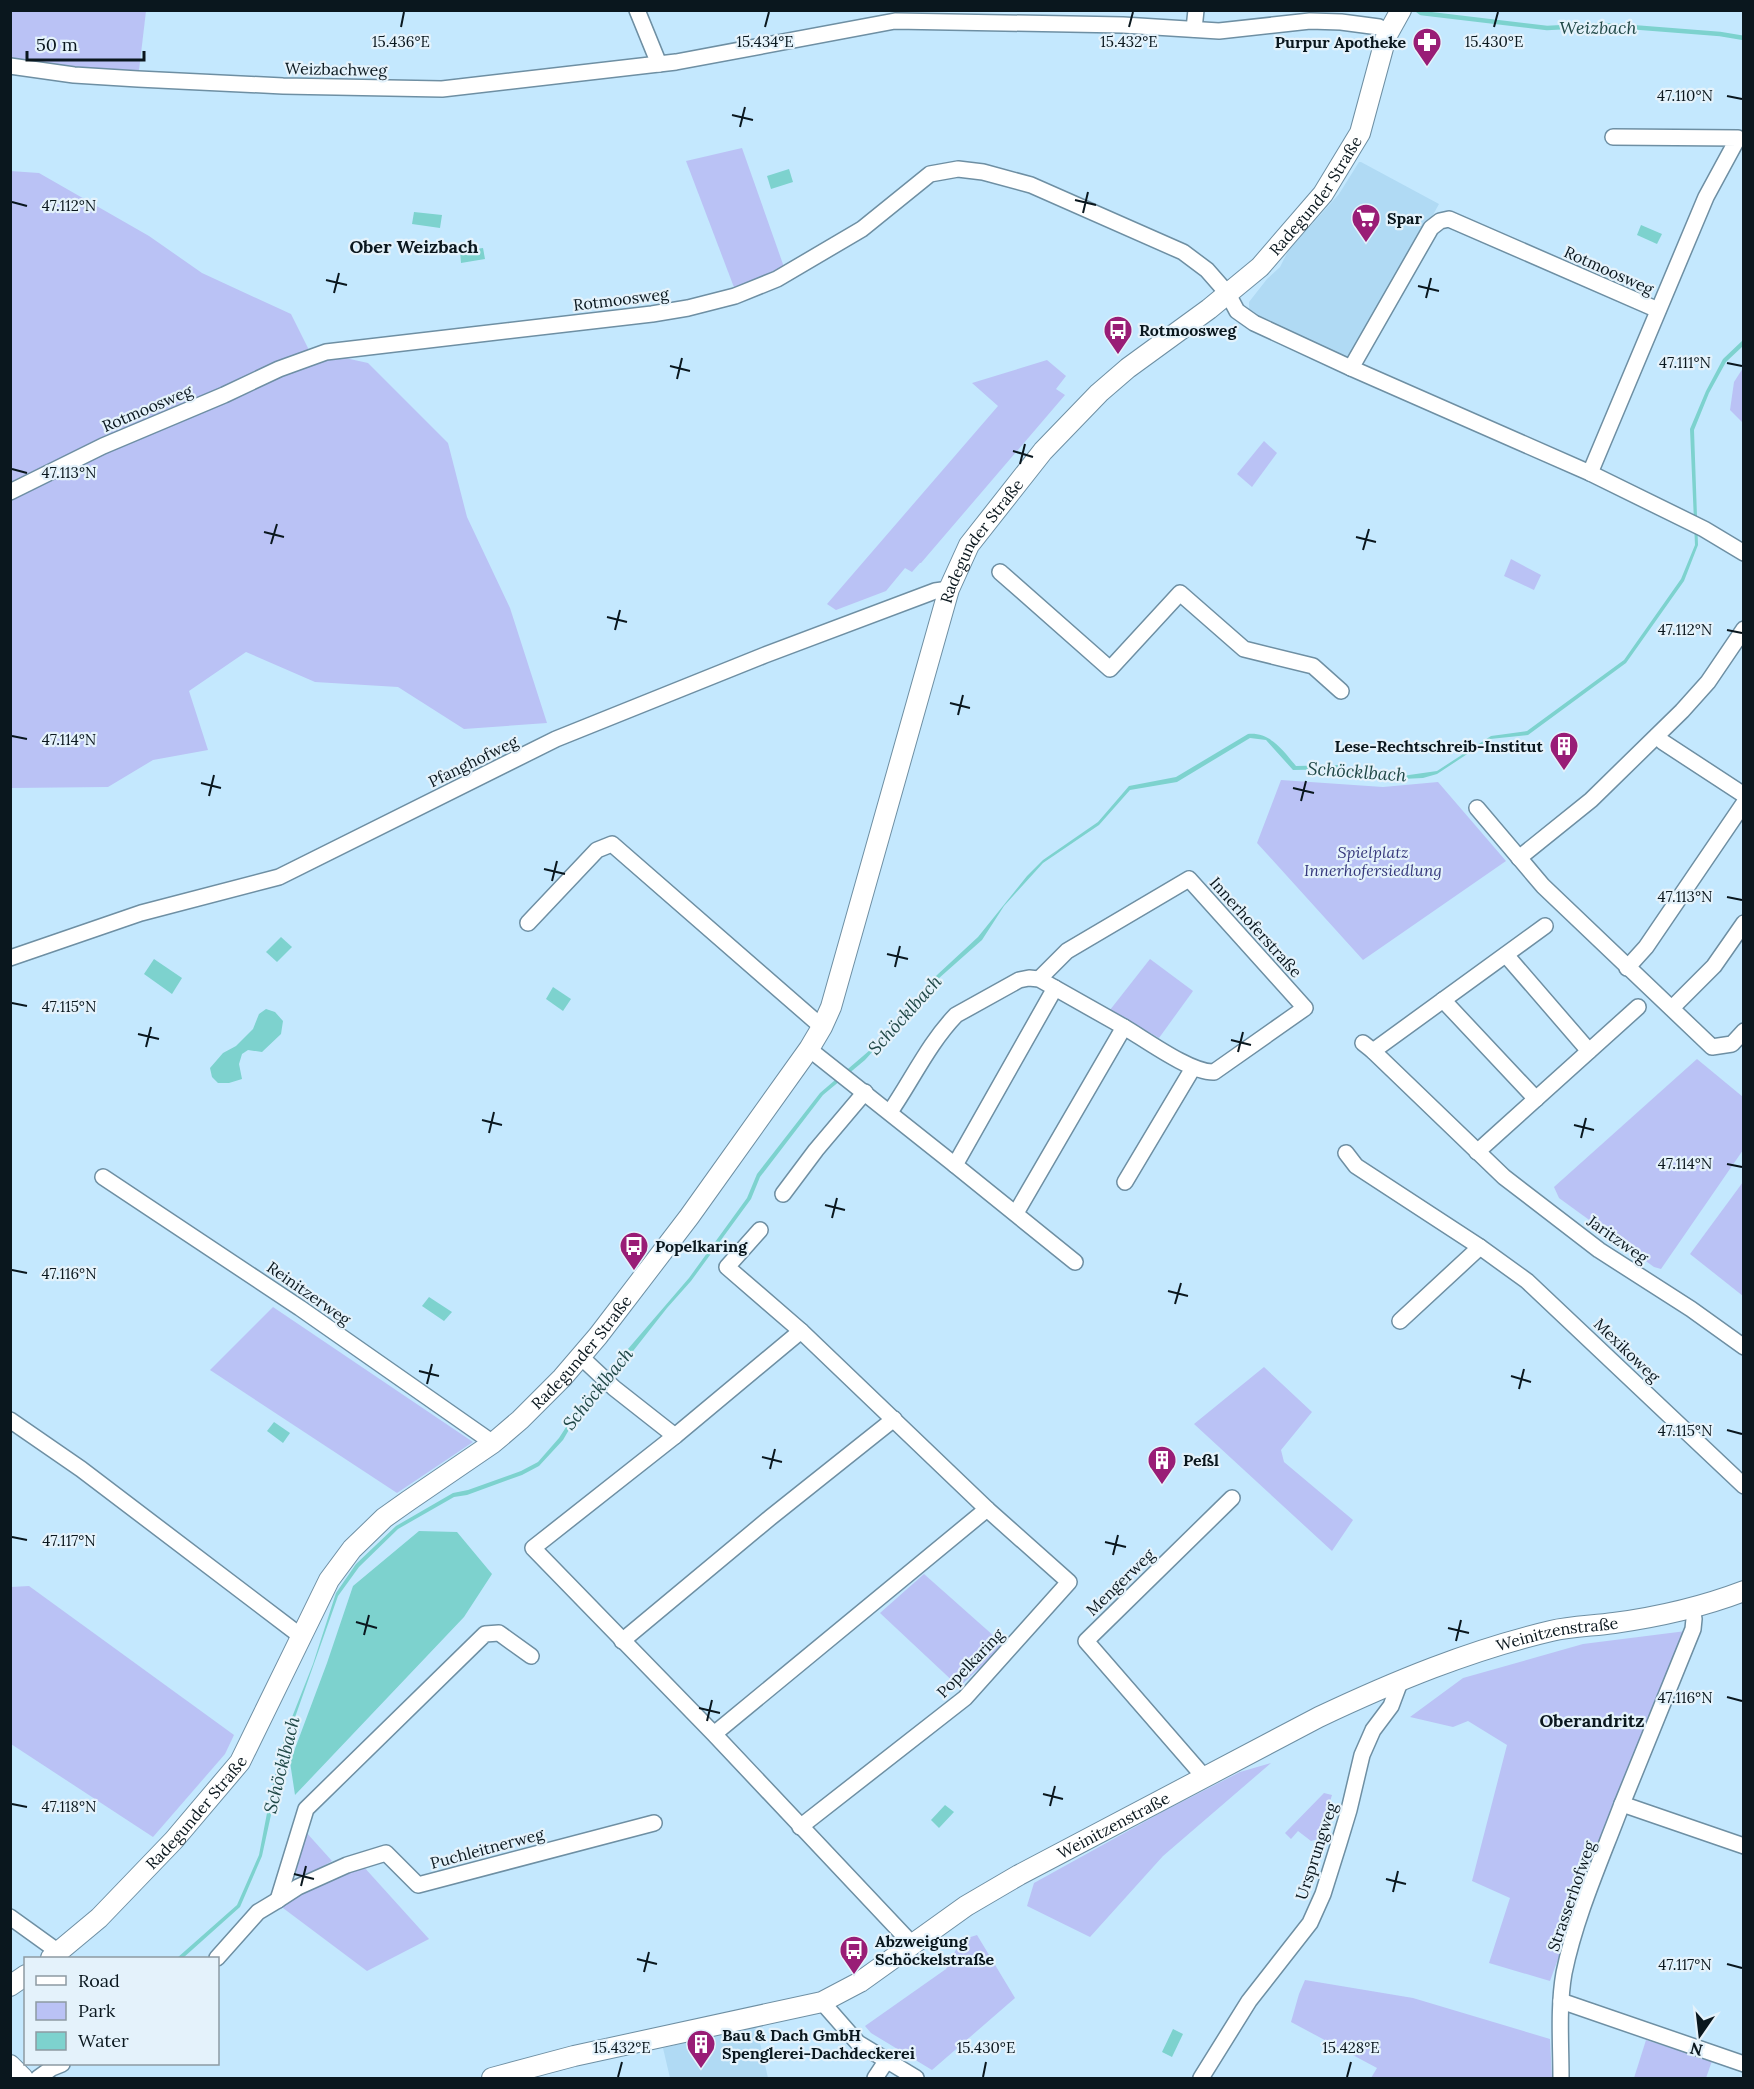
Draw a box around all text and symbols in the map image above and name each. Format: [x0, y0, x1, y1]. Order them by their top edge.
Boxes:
water label: Weizbach [1559, 16, 1637, 39]
scale bar [27, 24, 144, 62]
pharmacy icon: Purpur Apotheke [1411, 26, 1443, 68]
text: 15.436°E [372, 32, 430, 51]
text: 15.434°E [736, 32, 794, 51]
text: 15.432°E [1100, 32, 1158, 51]
place label: Purpur Apotheke [1275, 32, 1406, 52]
text: 15.430°E [1465, 32, 1523, 51]
text: 50 m [36, 33, 78, 56]
street label: Weizbachweg [285, 58, 388, 80]
text: 47.110°N [1657, 86, 1713, 105]
street label: Radegunder Straße [1265, 132, 1366, 259]
text: 47.112°N [42, 196, 96, 215]
supermarket icon: Spar [1350, 202, 1382, 244]
place label: Spar [1387, 208, 1422, 228]
district label: Ober Weizbach [349, 235, 479, 258]
street label: Rotmoosweg [1561, 241, 1658, 299]
street label: Rotmoosweg [572, 283, 671, 315]
bus stop icon: Rotmoosweg [1102, 314, 1134, 356]
place label: Rotmoosweg [1139, 320, 1237, 340]
text: 47.111°N [1659, 353, 1711, 372]
street label: Rotmoosweg [99, 380, 196, 436]
text: 47.113°N [42, 463, 96, 482]
street label: Radegunder Straße [936, 475, 1027, 605]
text: 47.112°N [1658, 620, 1712, 639]
text: 47.114°N [42, 730, 96, 749]
street label: Pfanghofweg [425, 730, 522, 791]
building icon: Lese-Rechtschreib-Institut [1548, 730, 1580, 772]
place label: Lese-Rechtschreib-Institut [1335, 736, 1543, 756]
water label: Schöcklbach [1307, 757, 1408, 786]
park label: Spielplatz Innerhofersiedlung [1304, 842, 1442, 880]
street label: Innerhoferstraße [1206, 873, 1307, 982]
text: 47.113°N [1658, 887, 1712, 906]
water label: Schöcklbach [863, 970, 947, 1059]
text: 47.115°N [42, 997, 96, 1016]
text: 47.114°N [1658, 1154, 1712, 1173]
street label: Jaritzweg [1583, 1210, 1653, 1268]
bus stop icon: Popelkaring [618, 1230, 650, 1272]
place label: Popelkaring [655, 1236, 748, 1256]
street label: Reinitzerweg [263, 1257, 356, 1330]
text: 47.116°N [41, 1264, 97, 1283]
street label: Radegunder Straße [527, 1291, 636, 1413]
street label: Mexikoweg [1590, 1314, 1665, 1387]
water label: Schöcklbach [557, 1342, 638, 1434]
text: 47.115°N [1658, 1421, 1712, 1440]
building icon: Peßl [1146, 1444, 1178, 1486]
place label: Peßl [1183, 1450, 1219, 1470]
text: 47.117°N [42, 1531, 96, 1550]
street label: Mengerweg [1082, 1544, 1159, 1620]
street label: Weinitzenstraße [1494, 1612, 1620, 1655]
street label: Popelkaring [932, 1623, 1009, 1702]
text: 47.116°N [1657, 1688, 1713, 1707]
district label: Oberandritz [1540, 1709, 1644, 1732]
water label: Schöcklbach [258, 1713, 305, 1816]
street label: Radegunder Straße [141, 1753, 251, 1873]
street label: Weinitzenstraße [1054, 1787, 1173, 1863]
text: 47.118°N [42, 1797, 96, 1816]
street label: Ursprungweg [1291, 1799, 1342, 1902]
street label: Puchleitnerweg [428, 1823, 547, 1873]
street label: Strasserhofweg [1543, 1837, 1600, 1954]
place label: Abzweigung Schöckelstraße [875, 1931, 995, 1969]
bus stop icon: Abzweigung Schöckelstraße [838, 1934, 870, 1976]
text: 47.117°N [1658, 1955, 1712, 1974]
legend [24, 1957, 219, 2065]
text: Road [78, 1969, 120, 1992]
text: Park [78, 1999, 116, 2022]
north arrow [1670, 2005, 1730, 2065]
place label: Bau & Dach GmbH Spenglerei-Dachdeckerei [722, 2025, 915, 2063]
building icon: Bau & Dach GmbH Spenglerei-Dachdeckerei [685, 2028, 717, 2070]
text: Water [78, 2029, 129, 2052]
text: 15.432°E [593, 2038, 651, 2057]
text: 15.430°E [957, 2038, 1015, 2057]
text: 15.428°E [1322, 2038, 1380, 2057]
text: N [1688, 2038, 1705, 2061]

